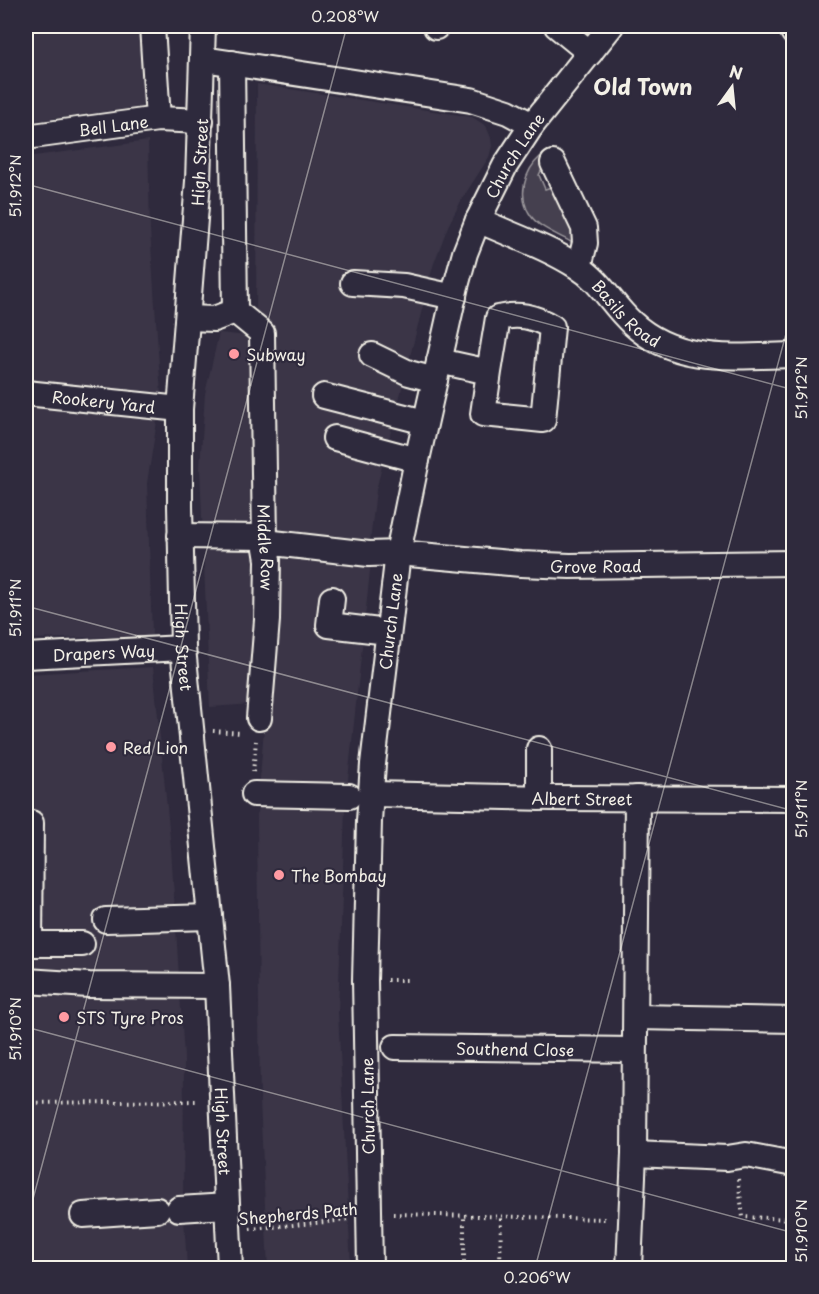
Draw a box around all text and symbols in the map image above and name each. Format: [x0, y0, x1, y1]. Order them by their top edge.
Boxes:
text: 0.208°W [311, 4, 379, 27]
north arrow [702, 57, 762, 117]
text: N [727, 58, 745, 85]
district label: Old Town [593, 69, 693, 102]
street label: Church Lane [479, 107, 550, 202]
street label: Bell Lane [77, 108, 150, 142]
street label: High Street [185, 117, 213, 206]
text: 51.912°N [3, 154, 26, 218]
street label: Basils Road [587, 274, 665, 353]
place label: Subway [246, 342, 305, 366]
marker: Subway [227, 347, 241, 361]
text: 51.912°N [789, 356, 812, 420]
street label: Rookery Yard [51, 384, 157, 418]
street label: Middle Row [252, 504, 280, 591]
street label: Grove Road [550, 553, 642, 578]
street label: Church Lane [372, 571, 408, 671]
text: 51.911°N [3, 578, 26, 638]
street label: High Street [170, 603, 199, 692]
street label: Drapers Way [52, 637, 156, 667]
place label: Red Lion [123, 735, 188, 759]
marker: Red Lion [104, 740, 118, 754]
text: 51.911°N [789, 779, 812, 839]
street label: Albert Street [531, 786, 633, 810]
place label: The Bombay [291, 863, 387, 887]
marker: The Bombay [272, 868, 286, 882]
text: 51.910°N [3, 997, 26, 1061]
place label: STS Tyre Pros [76, 1005, 184, 1029]
marker: STS Tyre Pros [57, 1010, 71, 1024]
street label: Southend Close [456, 1036, 574, 1061]
street label: Church Lane [354, 1057, 380, 1155]
street label: High Street [210, 1087, 238, 1176]
street label: Shepherds Path [238, 1196, 358, 1230]
text: 51.910°N [789, 1199, 812, 1263]
text: 0.206°W [503, 1265, 571, 1288]

